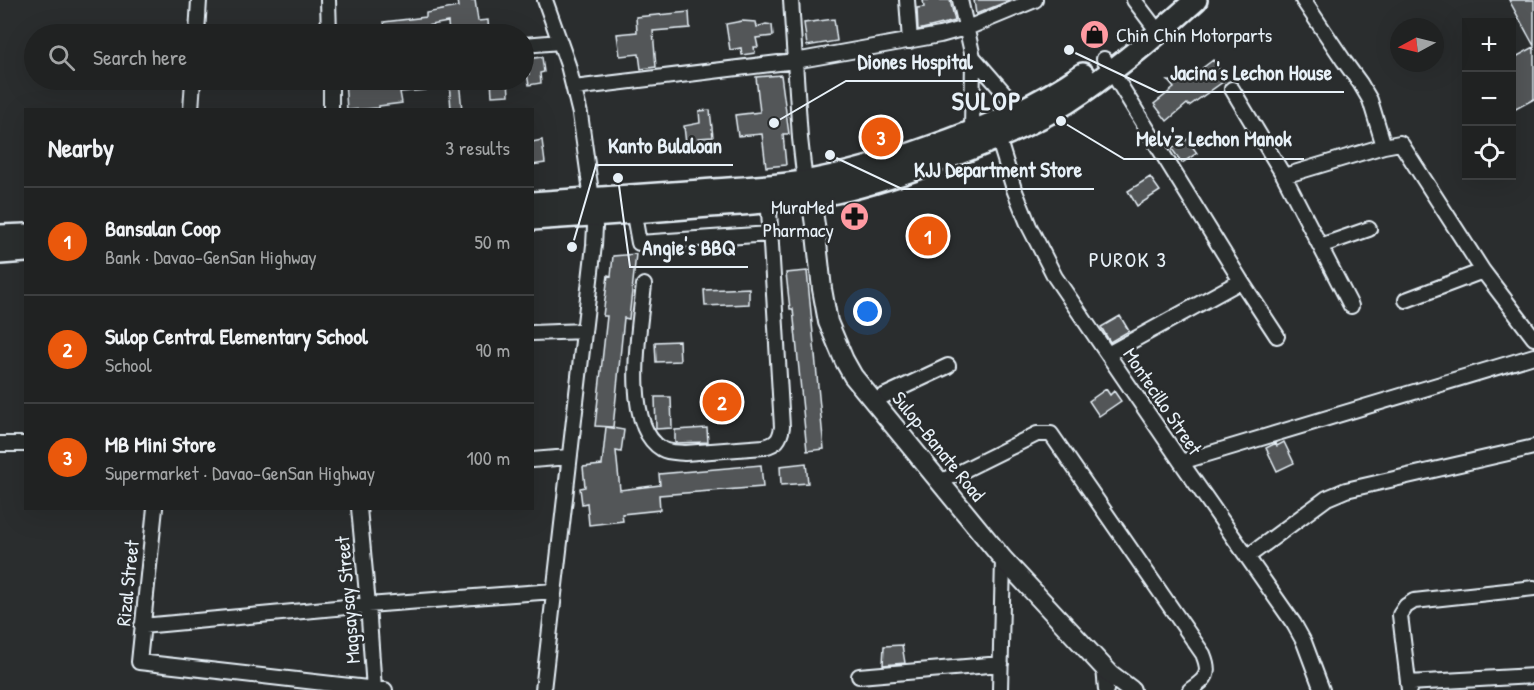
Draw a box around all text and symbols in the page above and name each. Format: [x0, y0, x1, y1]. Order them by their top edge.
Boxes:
shop icon: Chin Chin Motorparts [1079, 18, 1111, 50]
north arrow [1390, 18, 1444, 72]
map controls [1462, 18, 1516, 180]
button: + [1462, 18, 1516, 72]
place label: Chin Chin Motorparts [1116, 21, 1273, 48]
search box [24, 24, 534, 90]
icon: search [45, 41, 78, 74]
text: Search here [93, 42, 187, 72]
callout: Diones Hospital [846, 42, 985, 81]
text: Diones Hospital [857, 47, 973, 77]
callout: Jacina's Lechon House [1158, 53, 1344, 92]
text: Jacina's Lechon House [1170, 58, 1333, 87]
button: − [1462, 72, 1516, 126]
district label: SULOP [952, 83, 1022, 118]
pin: 3 [862, 114, 900, 160]
callout: Melv'z Lechon Manok [1124, 120, 1304, 159]
text: Melv'z Lechon Manok [1136, 124, 1292, 153]
callout: Kanto Bulaloan [596, 126, 733, 165]
button: locate [1462, 126, 1516, 180]
text: Nearby [48, 130, 114, 165]
text: Kanto Bulaloan [608, 131, 722, 160]
text: 3 results [445, 134, 510, 161]
callout: KJJ Department Store [902, 150, 1094, 189]
text: KJJ Department Store [914, 155, 1083, 185]
place label: MuraMed Pharmacy [763, 193, 834, 243]
pharmacy icon: MuraMed Pharmacy [839, 201, 871, 233]
text: Bansalan Coop [105, 213, 221, 243]
pin: 1 [908, 214, 948, 258]
text: 1 [64, 228, 71, 255]
text: 50 m [474, 228, 510, 255]
callout: Angie's BBQ [630, 228, 748, 267]
text: Angie's BBQ [642, 233, 736, 263]
text: Bank · Davao-GenSan Highway [105, 243, 317, 270]
district label: PUROK 3 [1089, 245, 1167, 274]
your location [853, 297, 882, 326]
text: Sulop Central Elementary School [105, 321, 368, 351]
text: 2 [63, 336, 72, 363]
text: 90 m [476, 336, 510, 363]
street label: Montecillo Street [1117, 342, 1209, 461]
text: School [105, 351, 152, 378]
pin: 2 [702, 380, 742, 424]
street label: Sulop-Banate Road [886, 385, 992, 507]
text: MB Mini Store [105, 429, 216, 459]
text: 3 [63, 444, 72, 471]
text: 100 m [467, 444, 510, 471]
text: Supermarket · Davao-GenSan Highway [105, 459, 375, 486]
street label: Magsaysay Street [328, 534, 366, 665]
street label: Rizal Street [109, 537, 145, 627]

